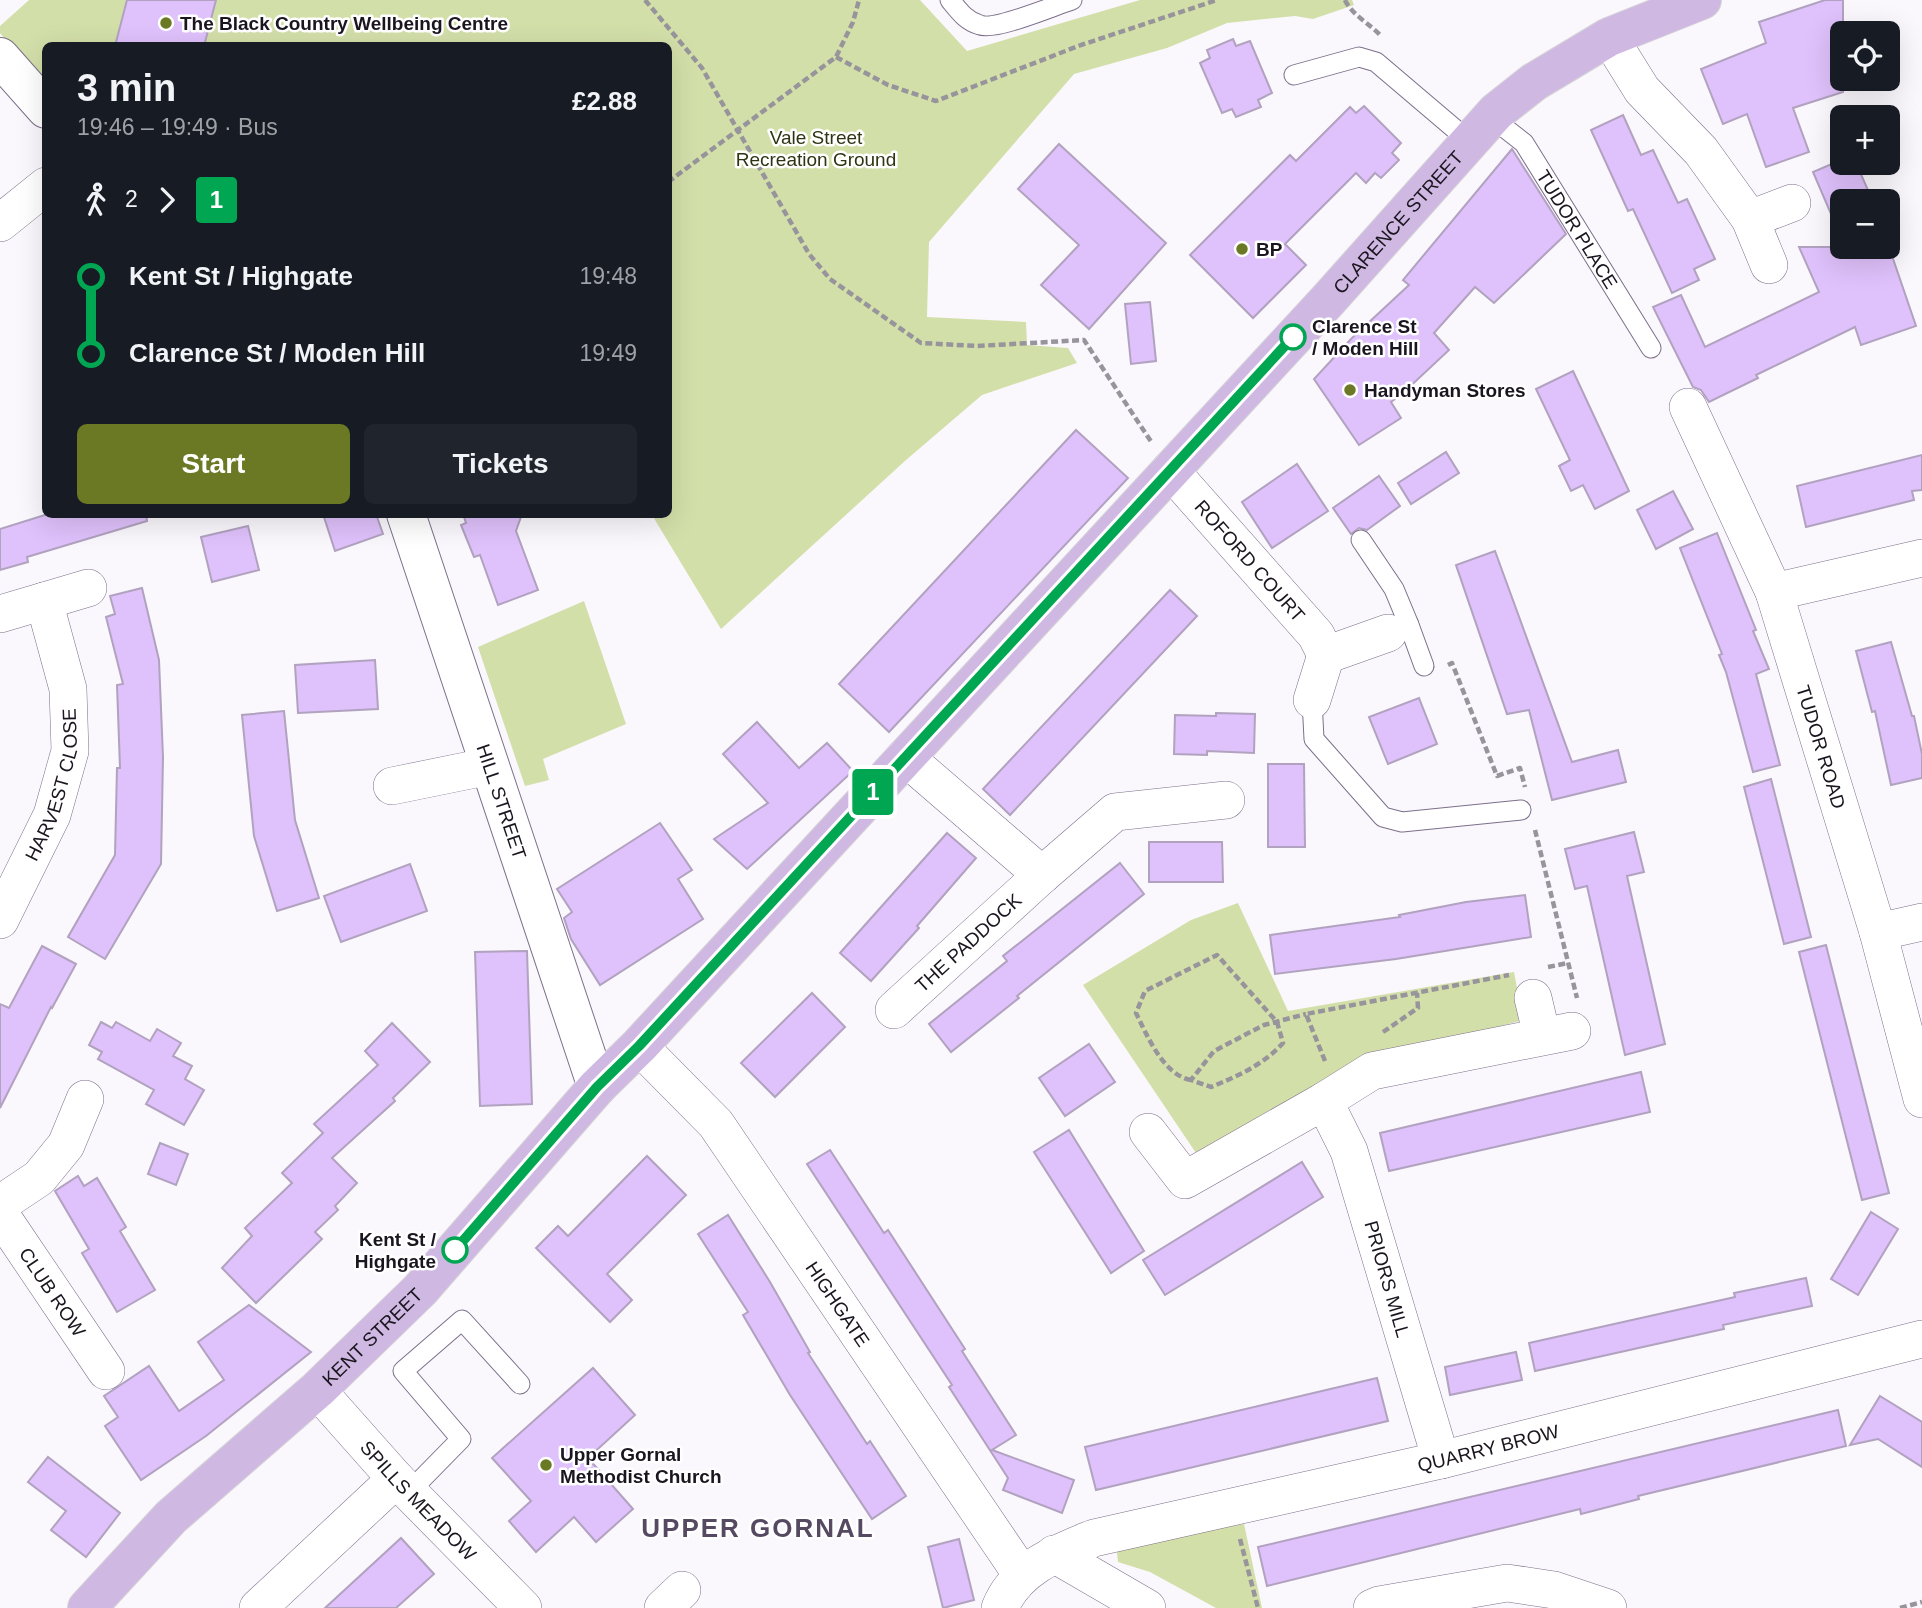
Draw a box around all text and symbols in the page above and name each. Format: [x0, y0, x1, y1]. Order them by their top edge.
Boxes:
place label: The Black Country Wellbeing Centre [180, 13, 508, 34]
marker: The Black Country Wellbeing Centre [158, 15, 174, 31]
map controls [1830, 21, 1900, 259]
button: locate [1830, 21, 1900, 91]
text: 3 min [77, 67, 176, 109]
text: £2.88 [572, 86, 637, 116]
button: + [1830, 105, 1900, 175]
text: 19:46 – 19:49 · Bus [77, 114, 278, 140]
park label: Vale Street Recreation Ground [736, 127, 896, 170]
street label: CLARENCE STREET [1329, 146, 1467, 298]
street label: TUDOR PLACE [1533, 166, 1622, 292]
icon: walk [77, 181, 115, 219]
icon: forward [148, 181, 186, 219]
text: 2 [125, 186, 138, 212]
text: 1 [210, 186, 223, 213]
button: − [1830, 189, 1900, 259]
place label: BP [1256, 239, 1283, 260]
marker: BP [1234, 241, 1250, 257]
text: Kent St / Highgate [129, 261, 353, 291]
text: 19:48 [579, 263, 637, 289]
place label: Clarence St / Moden Hill [1312, 316, 1419, 359]
marker: Clarence St / Moden Hill [1280, 324, 1306, 350]
text: Clarence St / Moden Hill [129, 338, 425, 368]
text: 19:49 [579, 340, 637, 366]
place label: Handyman Stores [1364, 380, 1526, 401]
marker: Handyman Stores [1342, 382, 1358, 398]
button: Start [77, 424, 350, 504]
button: Tickets [364, 424, 637, 504]
street label: ROFORD COURT [1191, 496, 1310, 626]
street label: TUDOR ROAD [1793, 683, 1850, 811]
street label: HARVEST CLOSE [21, 708, 81, 864]
street label: HILL STREET [473, 741, 531, 862]
line badge: 1 [850, 769, 896, 815]
text: 1 [866, 778, 880, 805]
street label: THE PADDOCK [911, 889, 1025, 996]
street label: PRIORS MILL [1360, 1218, 1414, 1340]
place label: Kent St / Highgate [355, 1229, 437, 1272]
marker: Kent St / Highgate [442, 1237, 468, 1263]
street label: CLUB ROW [15, 1244, 90, 1340]
street label: HIGHGATE [802, 1258, 874, 1350]
street label: KENT STREET [318, 1283, 426, 1390]
street label: QUARRY BROW [1415, 1420, 1561, 1476]
street label: SPILLS MEADOW [356, 1436, 480, 1565]
place label: Upper Gornal Methodist Church [560, 1444, 722, 1487]
marker: Upper Gornal Methodist Church [538, 1457, 554, 1473]
district label: UPPER GORNAL [641, 1513, 875, 1543]

